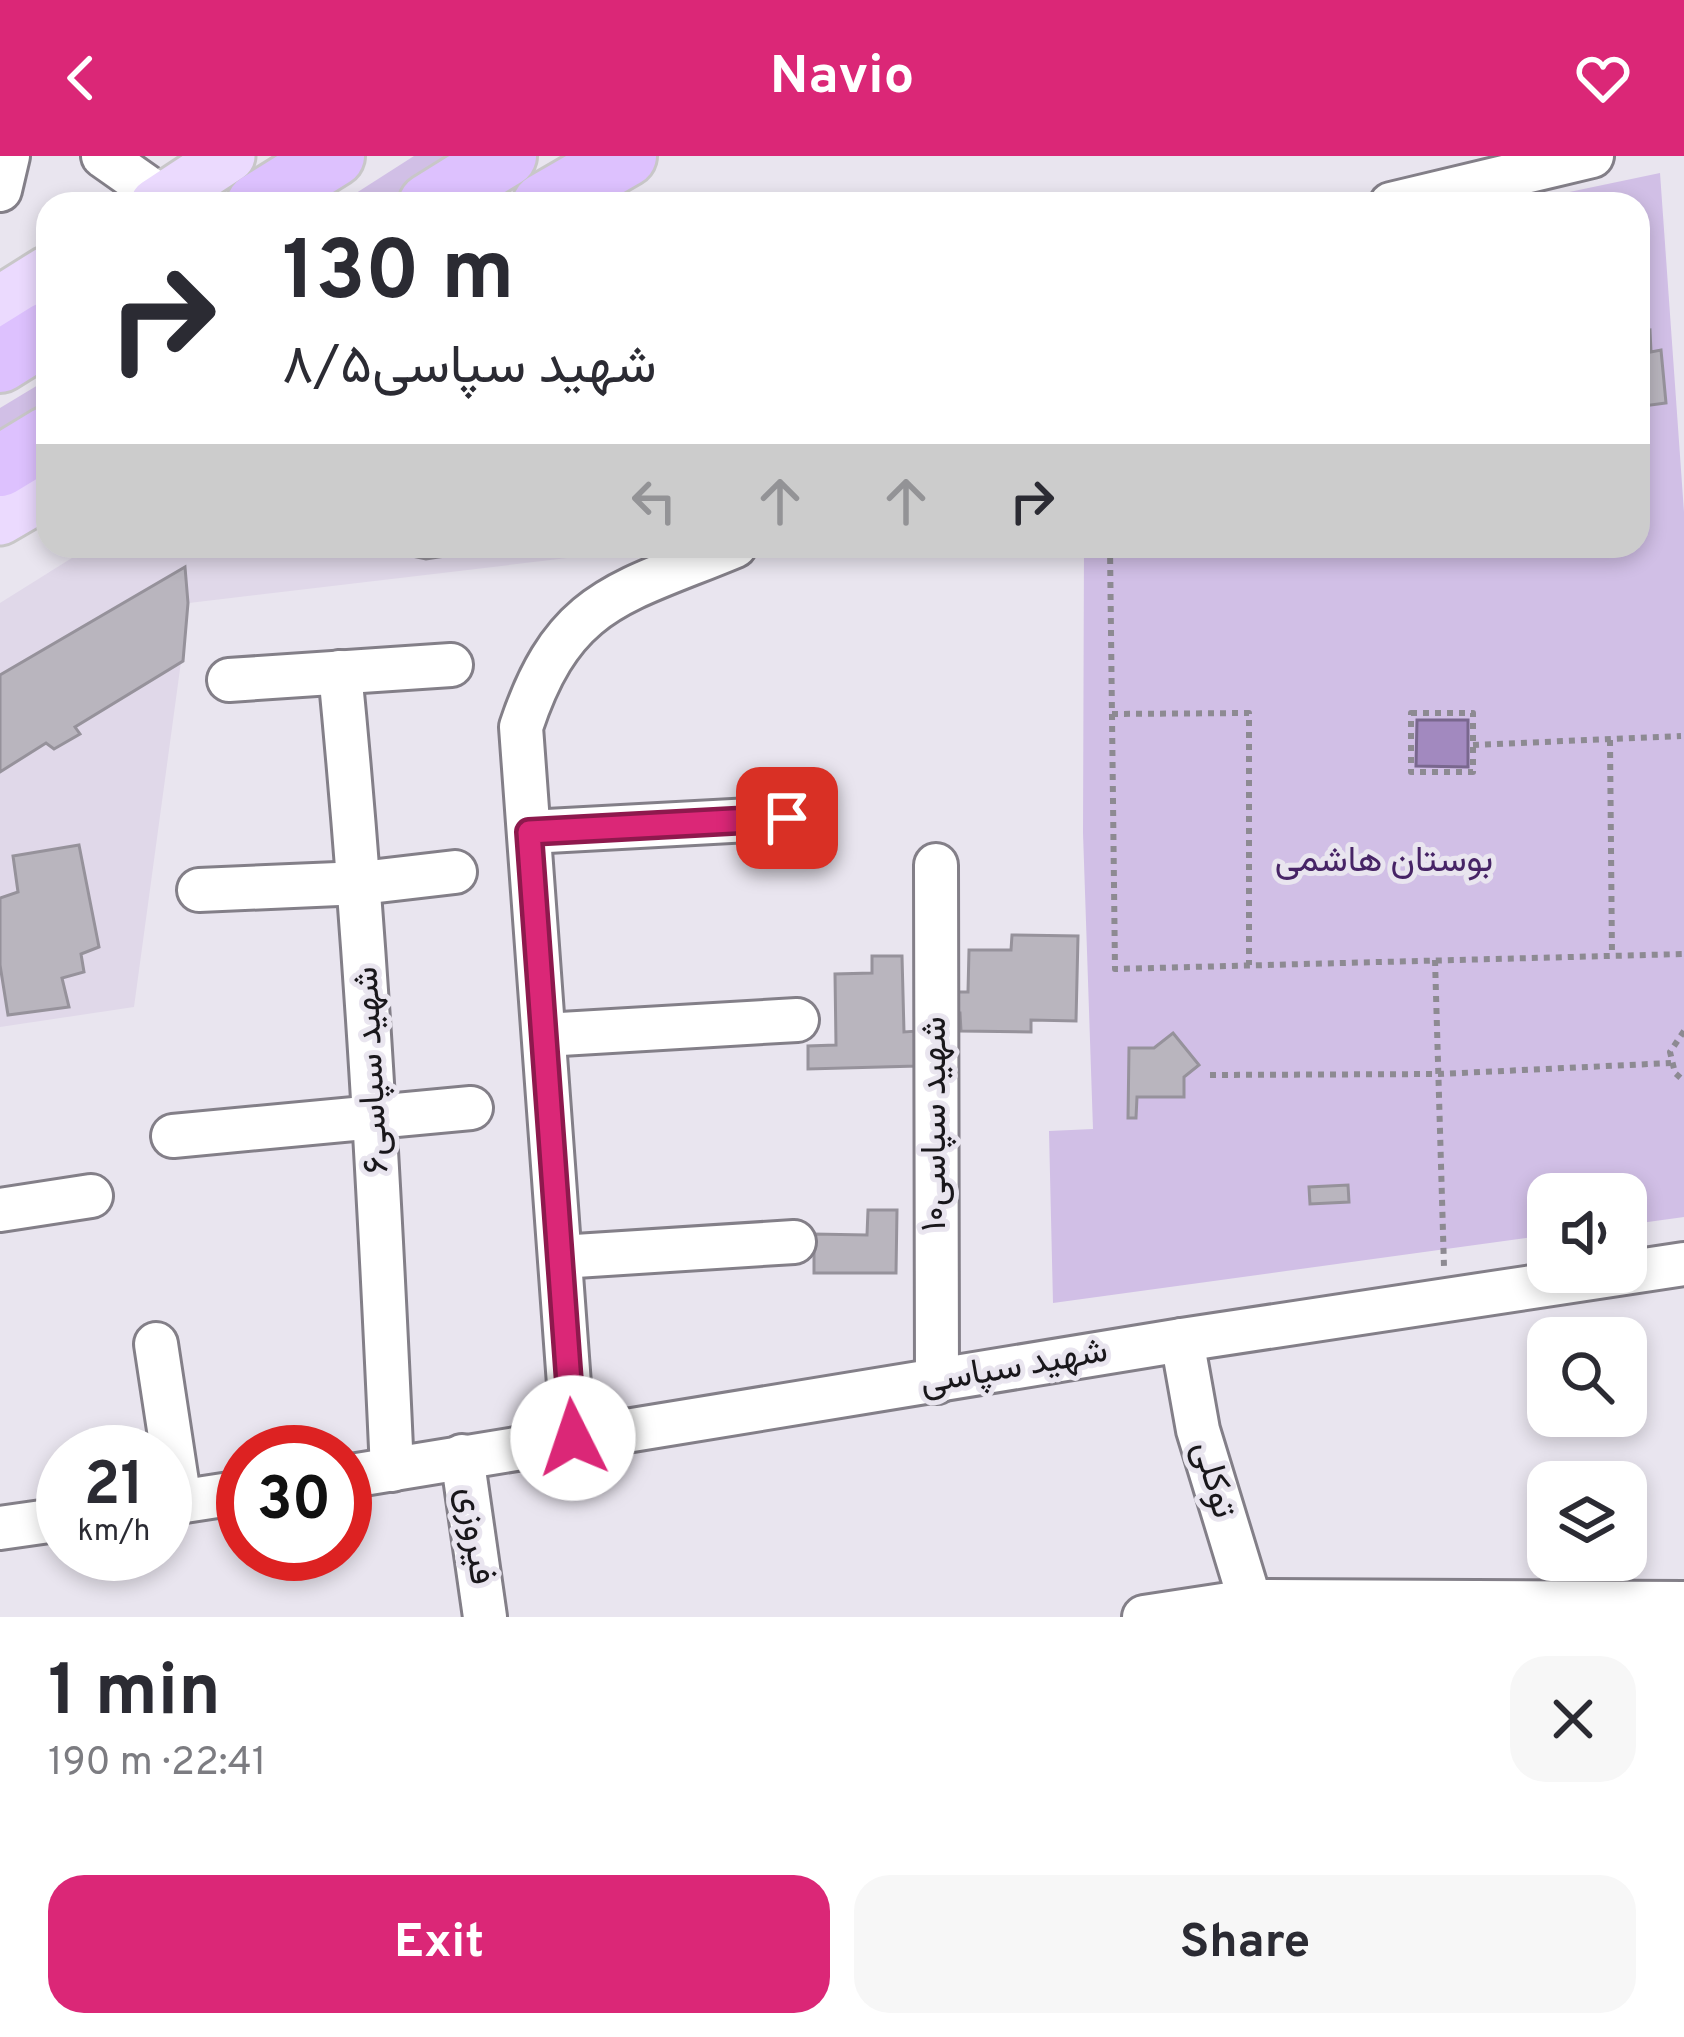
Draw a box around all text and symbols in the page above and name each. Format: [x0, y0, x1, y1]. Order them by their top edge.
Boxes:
text: Navio [770, 44, 914, 113]
icon: back [48, 45, 114, 111]
icon: heart [1570, 45, 1636, 111]
text: 130 m [282, 223, 514, 329]
icon: right [84, 240, 240, 396]
text: شهید سپاسی۸/۵ [282, 334, 657, 403]
icon: left [621, 468, 687, 534]
icon: ahead [747, 468, 813, 534]
icon: ahead [873, 468, 939, 534]
icon: right [999, 468, 1065, 534]
pin [736, 767, 838, 869]
icon: arrive [754, 785, 820, 851]
park label: بوستان هاشمی [1275, 839, 1493, 885]
street label: شهید سپاسی۶ [345, 965, 401, 1175]
street label: شهید سپاسی۱۰ [913, 1016, 959, 1232]
map controls [1527, 1173, 1647, 1581]
button: sound [1527, 1173, 1647, 1293]
button: search [1527, 1317, 1647, 1437]
street label: شهید سپاسی [917, 1329, 1111, 1407]
position arrow [510, 1375, 636, 1501]
speed limit sign: 30 [216, 1425, 372, 1581]
street label: توکلی [1180, 1436, 1246, 1524]
text: 21 [84, 1450, 144, 1526]
button: layers [1527, 1461, 1647, 1581]
street label: فیروزی [444, 1484, 504, 1588]
text: km/h [78, 1514, 150, 1551]
text: 1 min [48, 1649, 221, 1741]
button: close [1510, 1656, 1636, 1782]
text: 190 m · 22:41 [48, 1740, 266, 1789]
button: Exit [48, 1875, 830, 2013]
button: Share [854, 1875, 1636, 2013]

